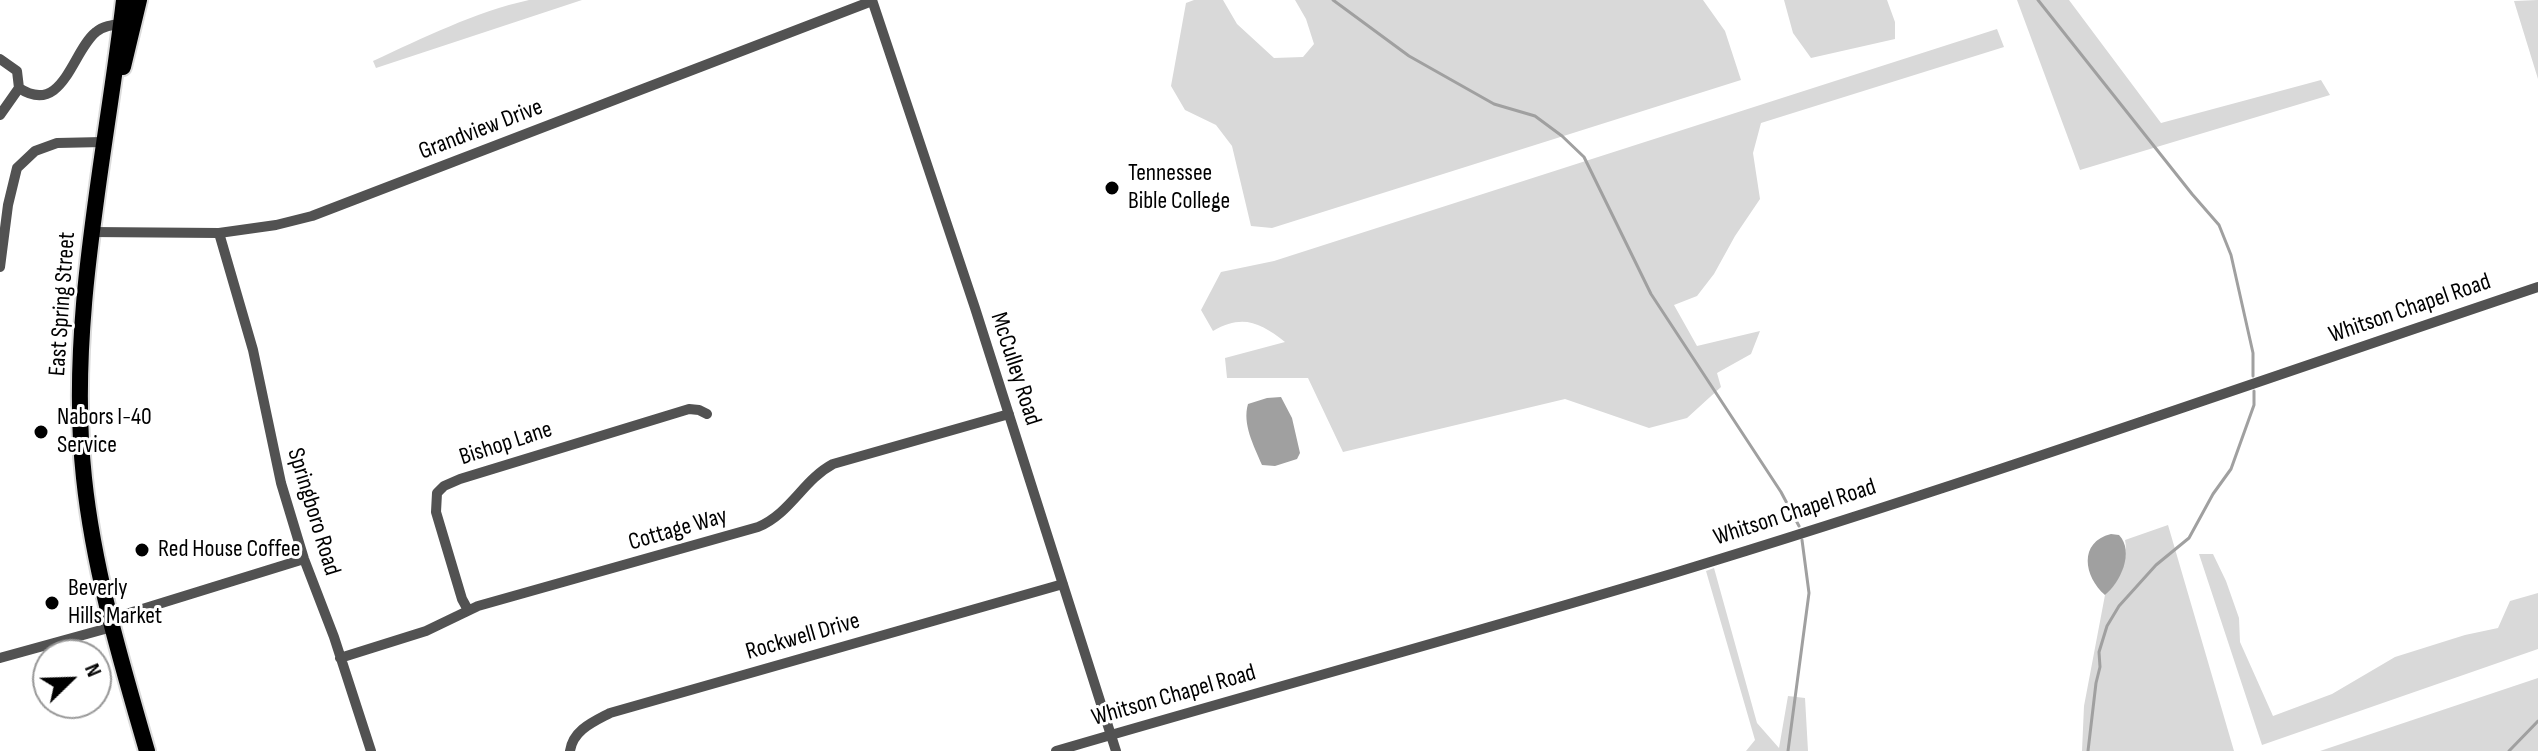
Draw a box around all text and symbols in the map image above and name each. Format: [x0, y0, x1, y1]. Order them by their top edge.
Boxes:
street label: Grandview Drive [415, 93, 547, 167]
place label: Tennessee Bible College [1128, 160, 1230, 216]
marker: Tennessee Bible College [1103, 179, 1121, 197]
street label: East Spring Street [44, 231, 82, 377]
street label: Whitson Chapel Road [2325, 268, 2495, 350]
street label: McCulley Road [983, 309, 1047, 429]
place label: Nabors I-40 Service [57, 404, 152, 460]
street label: Bishop Lane [456, 416, 556, 472]
marker: Nabors I-40 Service [32, 423, 50, 441]
street label: Springboro Road [280, 445, 346, 579]
street label: Whitson Chapel Road [1710, 473, 1880, 553]
street label: Cottage Way [625, 502, 731, 558]
place label: Red House Coffee [158, 536, 300, 564]
marker: Red House Coffee [133, 541, 151, 559]
place label: Beverly Hills Market [68, 575, 162, 631]
marker: Beverly Hills Market [43, 594, 61, 612]
street label: Rockwell Drive [743, 607, 863, 667]
north arrow [32, 639, 112, 719]
street label: Whitson Chapel Road [1089, 659, 1259, 733]
text: N [78, 660, 107, 681]

